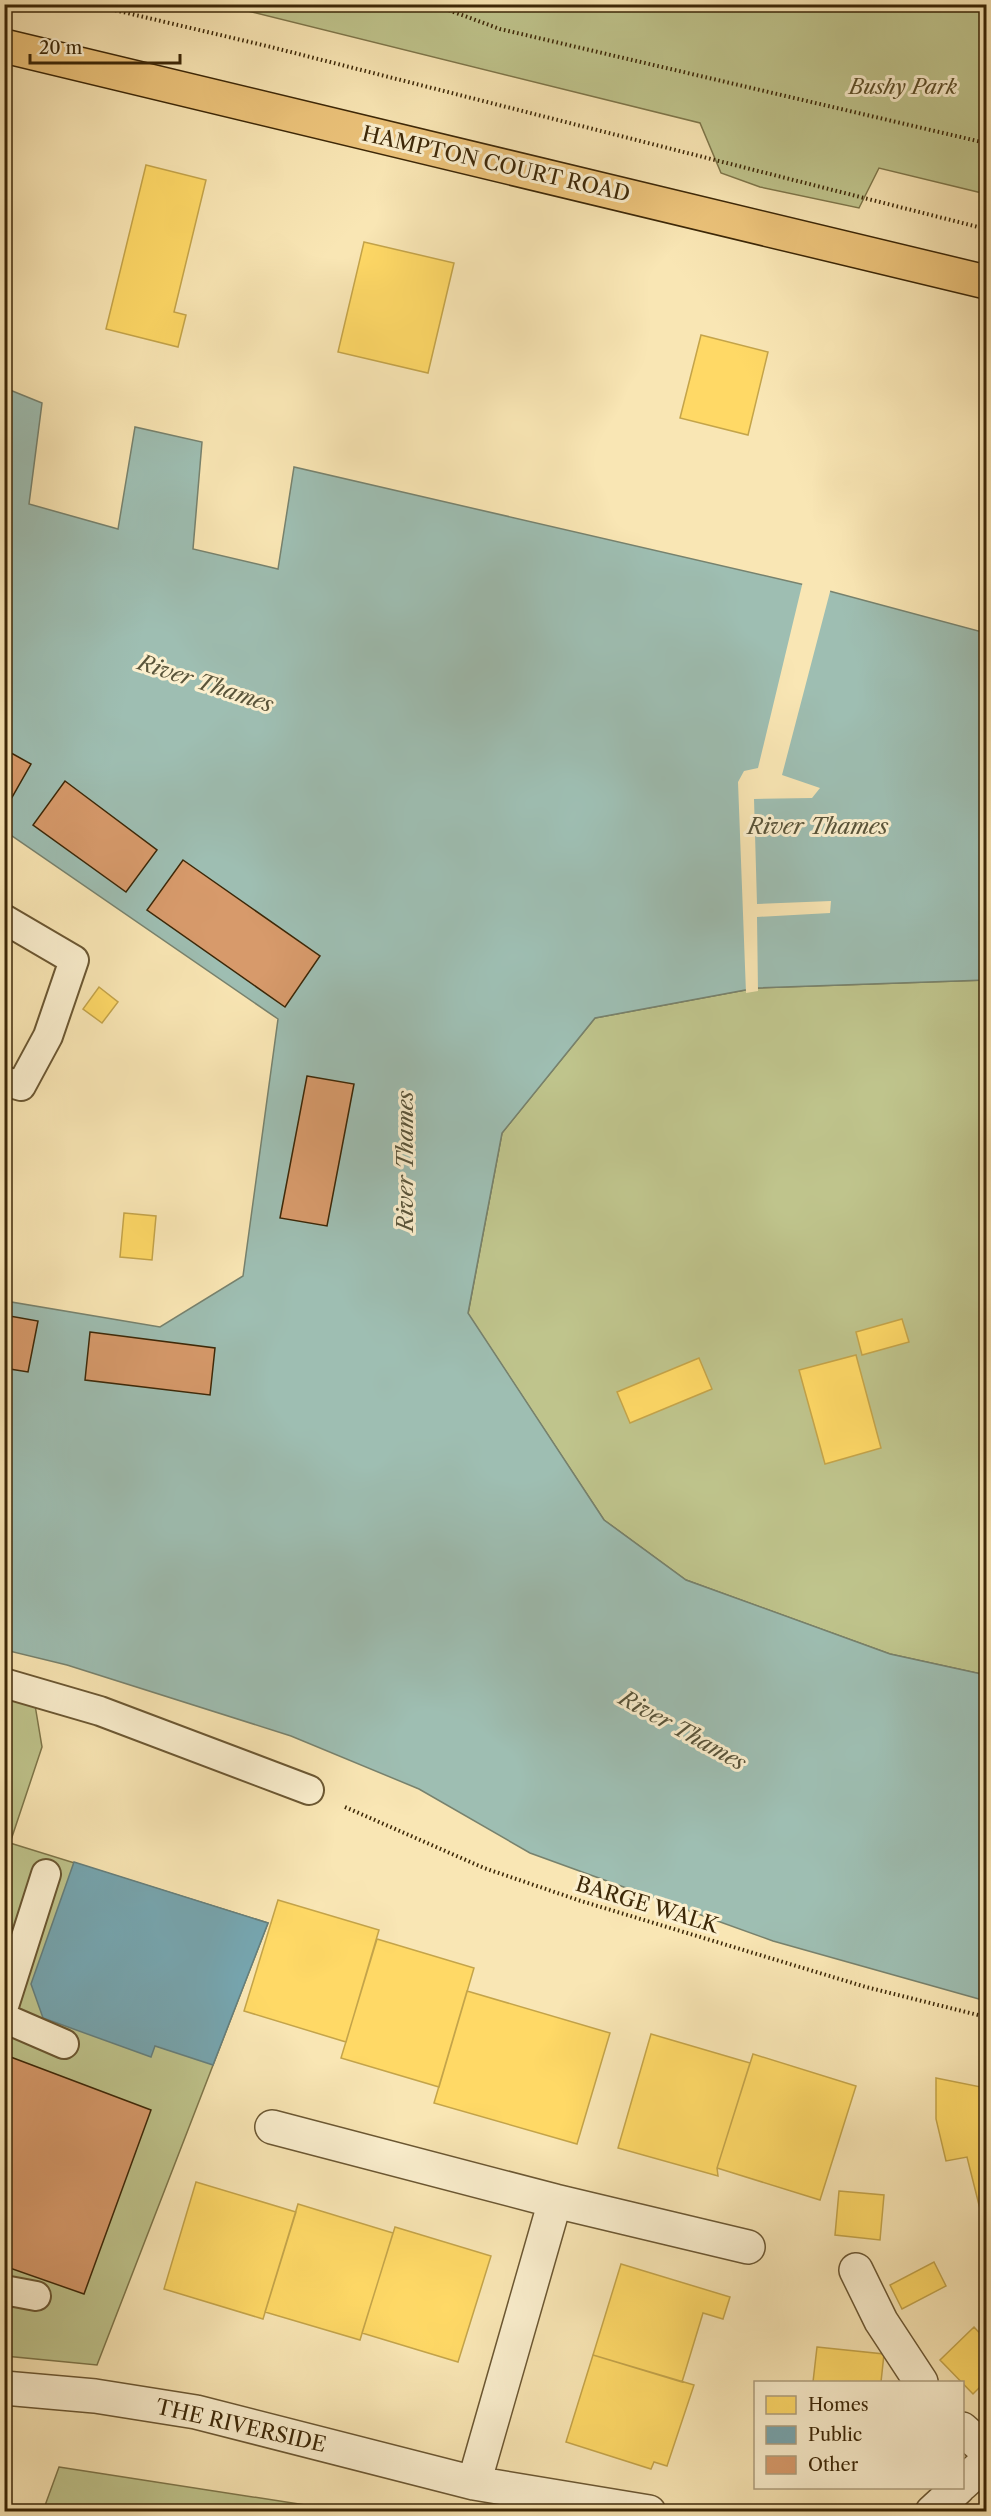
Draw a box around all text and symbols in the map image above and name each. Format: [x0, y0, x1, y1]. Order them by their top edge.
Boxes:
scale bar [30, 27, 180, 65]
text: 20 m [39, 37, 83, 59]
park label: Bushy Park [847, 74, 957, 99]
street label: HAMPTON COURT ROAD [360, 120, 633, 207]
water label: River Thames [133, 648, 277, 718]
water label: River Thames [746, 813, 889, 840]
water label: River Thames [392, 1090, 419, 1233]
water label: River Thames [613, 1684, 751, 1777]
street label: BARGE WALK [573, 1871, 722, 1938]
legend [754, 2381, 964, 2489]
street label: THE RIVERSIDE [154, 2394, 329, 2457]
text: Homes [808, 2394, 869, 2416]
text: Public [808, 2424, 862, 2446]
text: Other [808, 2454, 859, 2476]

